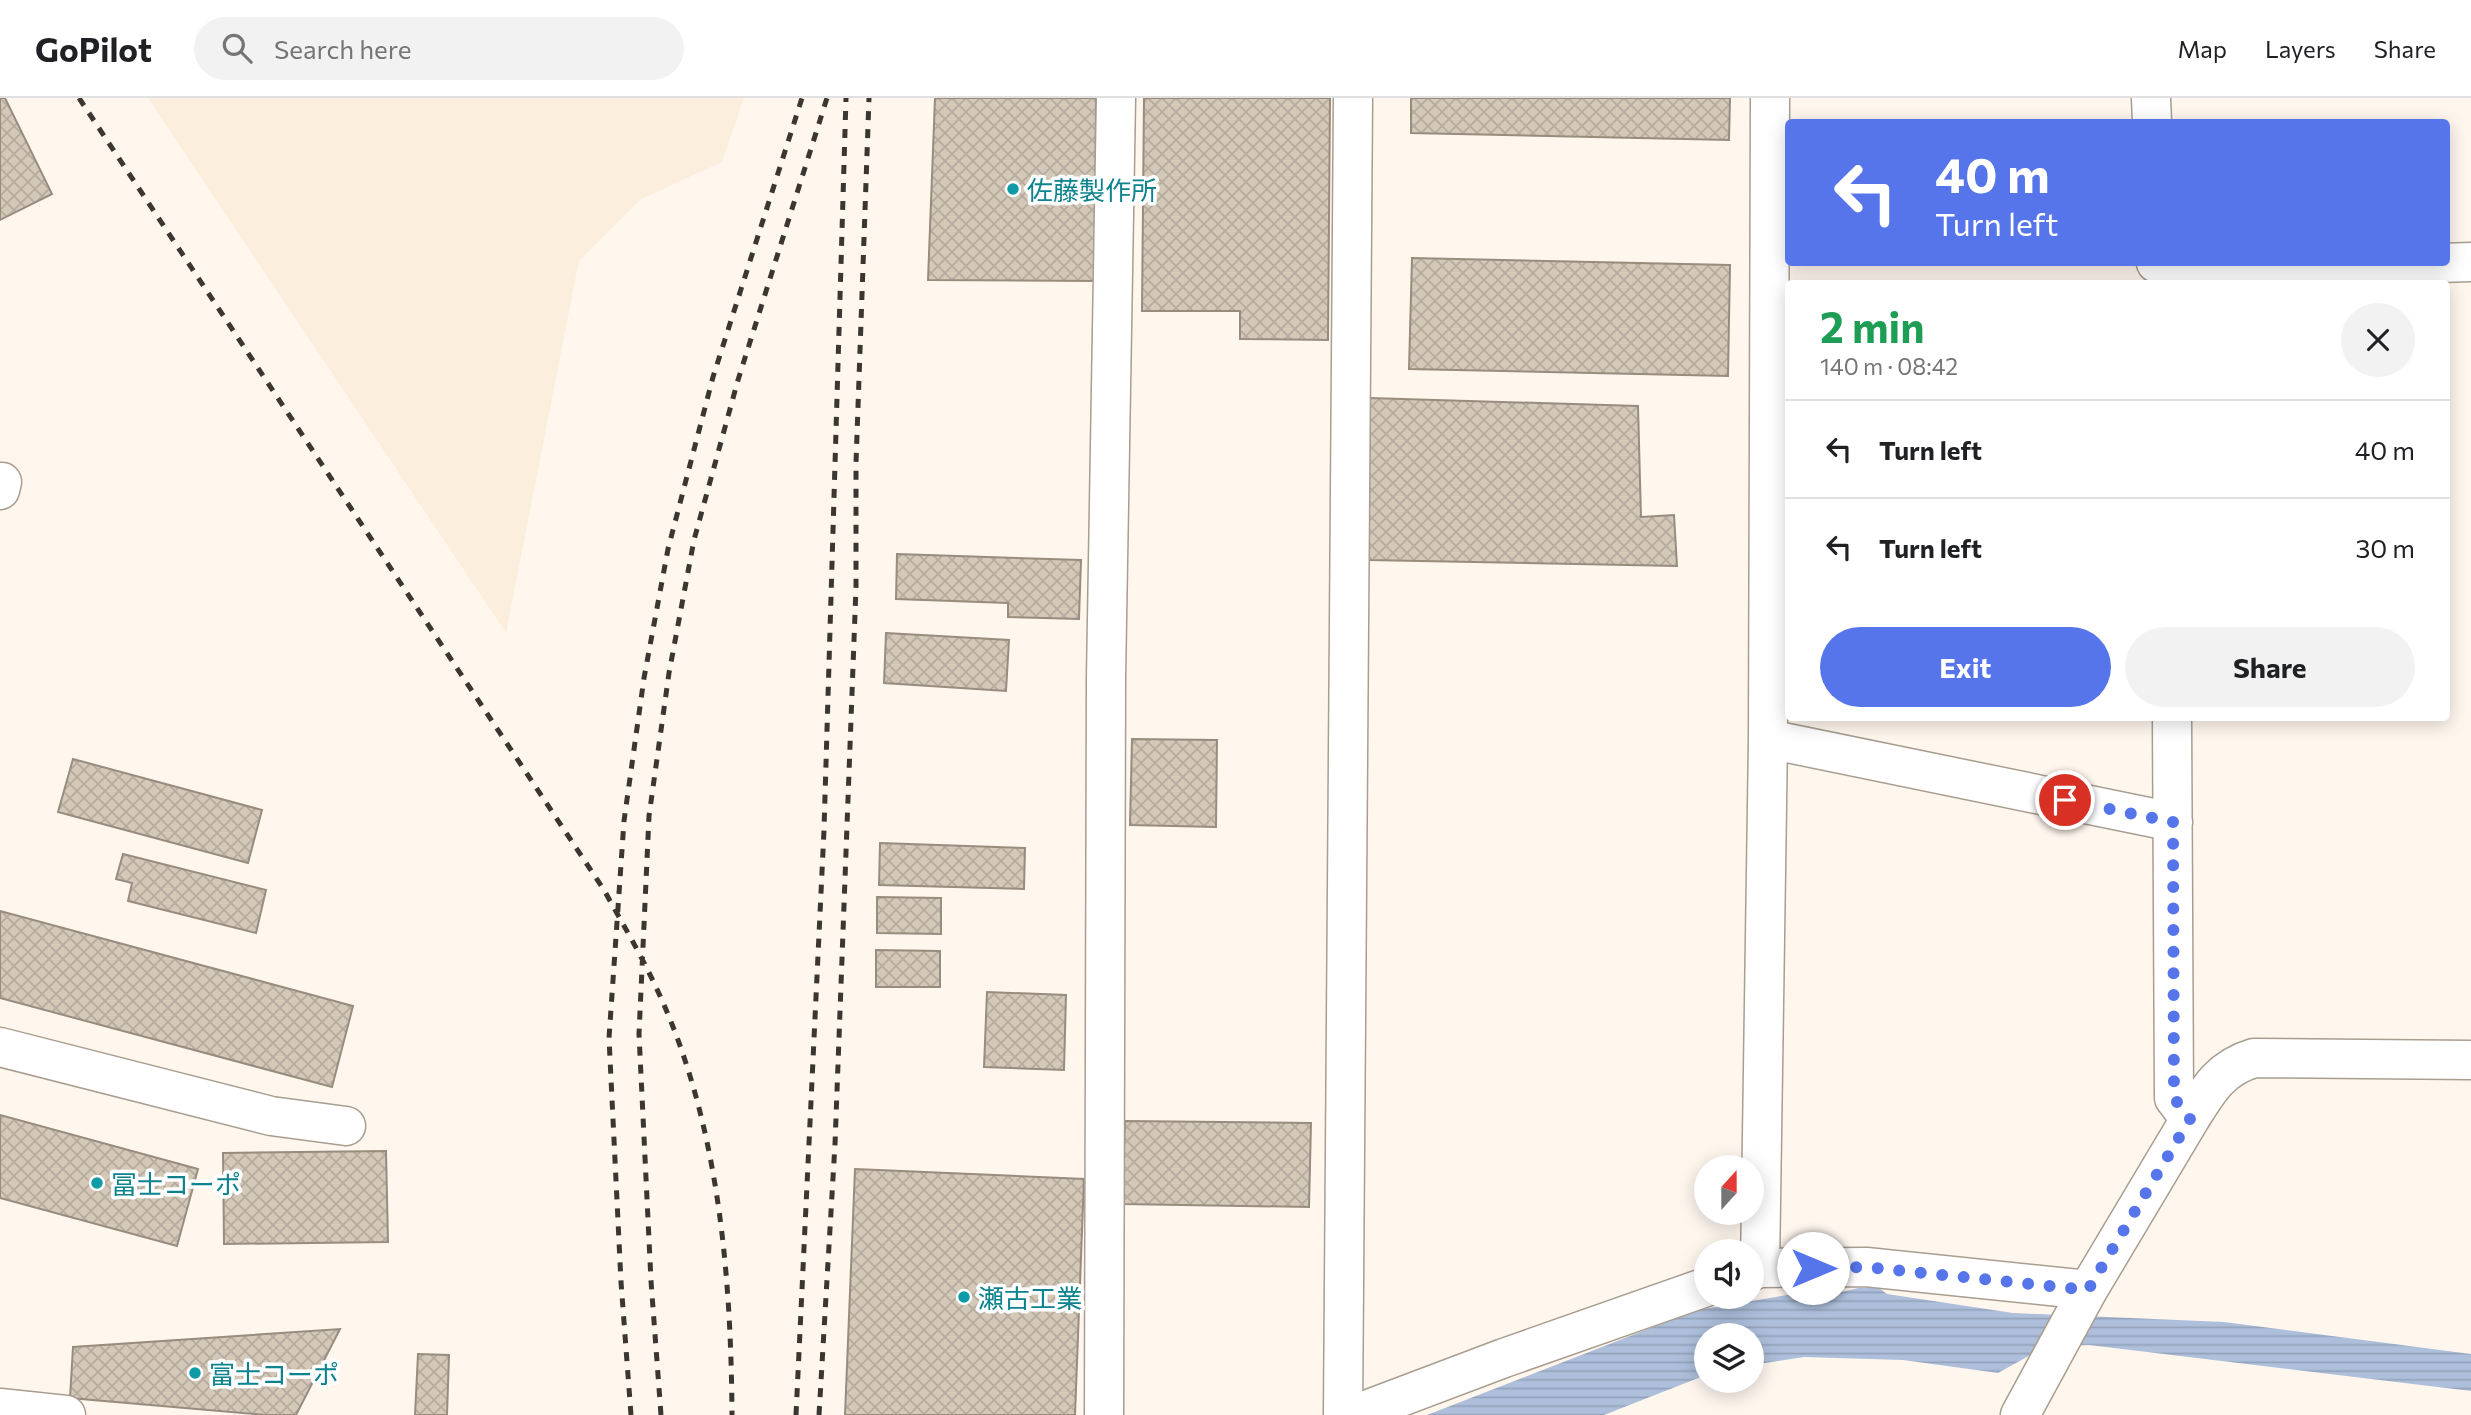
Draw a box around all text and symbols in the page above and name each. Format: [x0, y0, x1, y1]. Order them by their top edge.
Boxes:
search box [194, 17, 684, 80]
text: GoPilot [35, 28, 152, 69]
icon: search [218, 29, 256, 67]
text: Search here [274, 33, 411, 64]
text: Map [2178, 34, 2227, 63]
text: Layers [2265, 34, 2336, 63]
text: Share [2374, 34, 2436, 63]
text: 40 m [1935, 143, 2050, 203]
icon: left [1820, 147, 1911, 238]
place label: 佐藤製作所 [1027, 174, 1157, 205]
marker: 佐藤製作所 [1005, 181, 1021, 197]
text: Turn left [1935, 203, 2059, 243]
text: 2 min [1820, 300, 1925, 352]
button: close [2341, 303, 2415, 377]
text: 140 m · 08:42 [1820, 352, 1958, 380]
icon: left [1820, 430, 1858, 468]
text: Turn left [1879, 434, 1982, 465]
text: 40 m [2355, 434, 2415, 465]
icon: left [1820, 528, 1858, 566]
text: Turn left [1879, 532, 1982, 563]
text: 30 m [2356, 532, 2415, 563]
button: Exit [1820, 627, 2111, 707]
button: Share [2125, 627, 2415, 707]
pin [2035, 770, 2095, 830]
icon: arrive [2046, 781, 2084, 819]
north arrow [1694, 1155, 1764, 1225]
map controls [1694, 1155, 1764, 1393]
place label: 冨士コーポ [111, 1168, 241, 1199]
marker: 冨士コーポ [89, 1175, 105, 1191]
position arrow [1776, 1231, 1850, 1305]
button: sound [1694, 1239, 1764, 1309]
place label: 瀬古工業 [978, 1282, 1082, 1313]
marker: 瀬古工業 [956, 1289, 972, 1305]
button: layers [1694, 1323, 1764, 1393]
place label: 富士コーポ [209, 1358, 339, 1389]
marker: 富士コーポ [187, 1365, 203, 1381]

